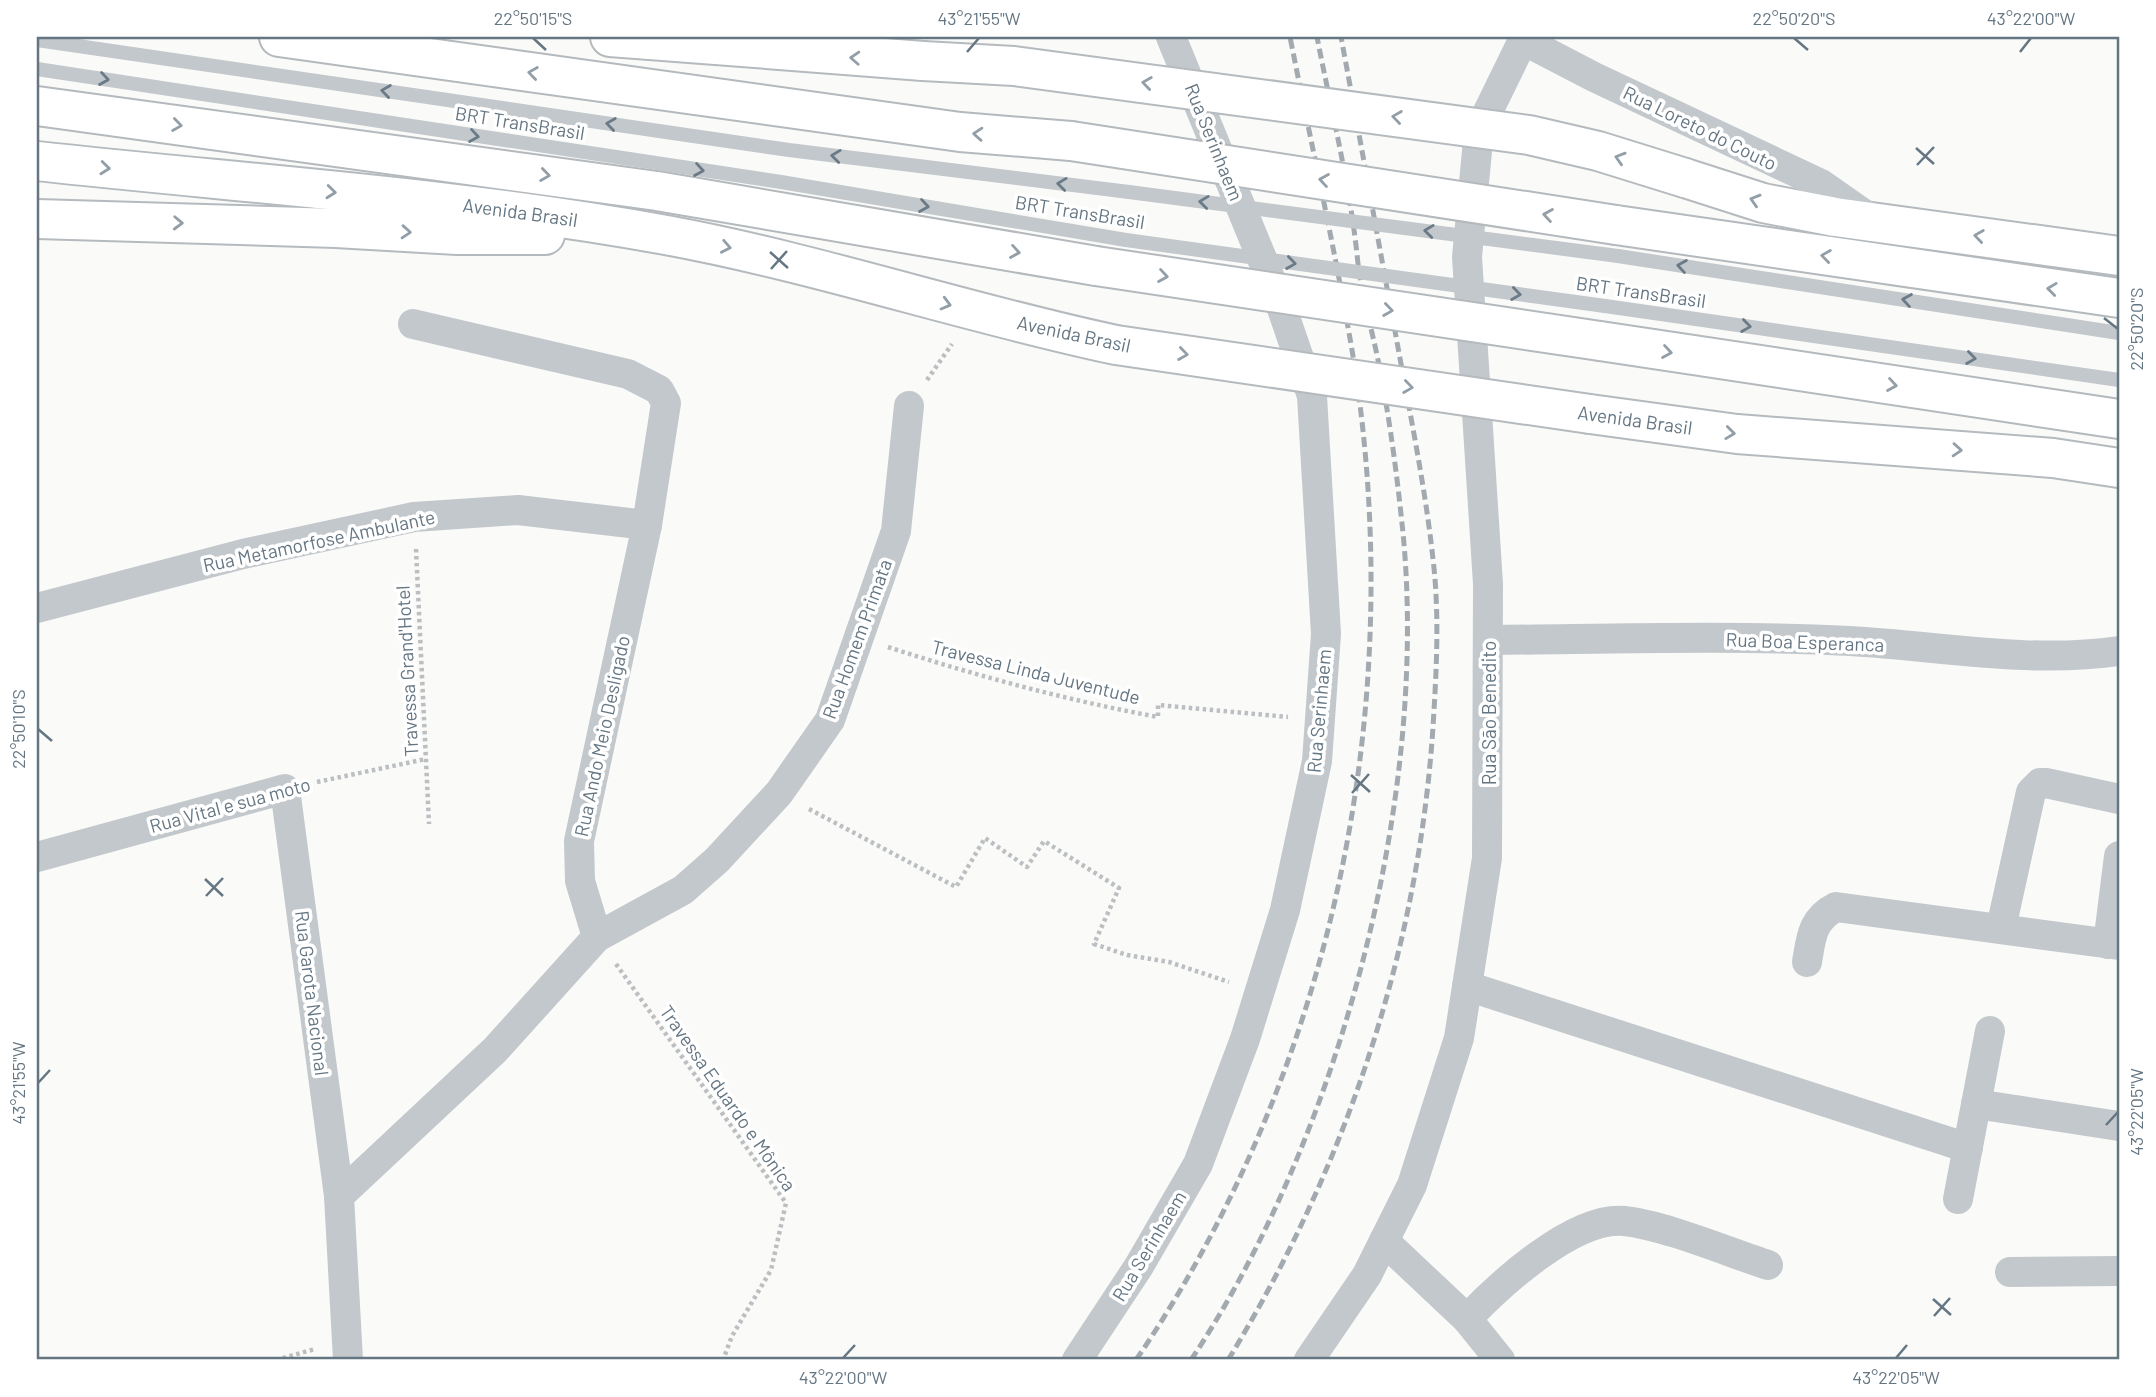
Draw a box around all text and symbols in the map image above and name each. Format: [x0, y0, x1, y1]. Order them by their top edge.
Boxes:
text: 22°50'15"S [494, 7, 572, 29]
text: 43°21'55"W [937, 7, 1021, 29]
text: 22°50'20"S [1752, 7, 1836, 29]
text: 43°22'00"W [1987, 7, 2075, 29]
one-way arrow [850, 50, 861, 65]
one-way arrow [528, 66, 539, 81]
one-way arrow [98, 72, 110, 87]
one-way arrow [1141, 76, 1153, 91]
street label: Rua Serinhaem [1181, 80, 1248, 204]
street label: Rua Loreto do Couto [1620, 80, 1781, 175]
one-way arrow [380, 84, 391, 99]
street label: BRT TransBrasil [454, 101, 586, 144]
one-way arrow [1391, 110, 1403, 125]
one-way arrow [605, 116, 617, 131]
one-way arrow [171, 117, 183, 132]
one-way arrow [973, 127, 984, 142]
one-way arrow [469, 128, 480, 143]
one-way arrow [830, 148, 842, 163]
one-way arrow [1614, 152, 1627, 166]
one-way arrow [99, 161, 110, 176]
one-way arrow [693, 162, 705, 177]
one-way arrow [539, 167, 551, 182]
one-way arrow [1318, 173, 1329, 188]
one-way arrow [1056, 176, 1068, 191]
one-way arrow [325, 184, 337, 199]
street label: BRT TransBrasil [1014, 190, 1146, 233]
street label: Avenida Brasil [462, 193, 579, 231]
one-way arrow [1749, 193, 1761, 208]
one-way arrow [1198, 194, 1209, 209]
one-way arrow [918, 198, 930, 213]
one-way arrow [1542, 208, 1554, 223]
one-way arrow [173, 216, 184, 231]
one-way arrow [401, 224, 412, 239]
one-way arrow [1423, 224, 1435, 239]
one-way arrow [1973, 229, 1985, 244]
one-way arrow [720, 238, 732, 253]
one-way arrow [1009, 244, 1021, 259]
one-way arrow [1821, 249, 1832, 264]
one-way arrow [1285, 255, 1297, 270]
one-way arrow [1676, 259, 1688, 274]
one-way arrow [1157, 268, 1169, 283]
street label: BRT TransBrasil [1575, 271, 1707, 312]
one-way arrow [2046, 281, 2057, 296]
one-way arrow [1511, 286, 1522, 301]
text: 22°50'20"S [2125, 287, 2147, 371]
one-way arrow [1901, 293, 1912, 308]
one-way arrow [940, 296, 952, 311]
one-way arrow [1382, 303, 1394, 318]
street label: Avenida Brasil [1015, 310, 1133, 357]
one-way arrow [1740, 319, 1752, 334]
one-way arrow [1661, 344, 1673, 359]
one-way arrow [1177, 347, 1189, 362]
one-way arrow [1965, 351, 1977, 366]
one-way arrow [1886, 378, 1898, 393]
one-way arrow [1402, 380, 1414, 395]
street label: Avenida Brasil [1576, 400, 1694, 439]
one-way arrow [1725, 425, 1736, 440]
one-way arrow [1952, 442, 1963, 457]
street label: Rua Metamorfose Ambulante [201, 505, 437, 576]
street label: Rua Homem Primata [817, 556, 896, 722]
street label: Travessa Grand'Hotel [391, 585, 422, 757]
street label: Rua Boa Esperanca [1725, 627, 1885, 656]
street label: Rua Ando Meio Desligado [569, 633, 634, 838]
street label: Travessa Linda Juventude [930, 634, 1143, 709]
street label: Rua Sāo Benedito [1477, 641, 1500, 785]
street label: Rua Serinhaem [1302, 648, 1335, 774]
text: 22°50'10"S [7, 689, 29, 769]
street label: Rua Vital e sua moto [147, 772, 313, 837]
street label: Rua Garota Nacional [291, 909, 334, 1077]
street label: Travessa Eduardo e Mônica [655, 1000, 801, 1195]
text: 43°21'55"W [7, 1041, 29, 1125]
text: 43°22'05"W [2125, 1068, 2147, 1156]
street label: Rua Serinhaem [1107, 1187, 1190, 1305]
text: 43°22'00"W [799, 1366, 887, 1388]
text: 43°22'05"W [1852, 1366, 1940, 1388]

